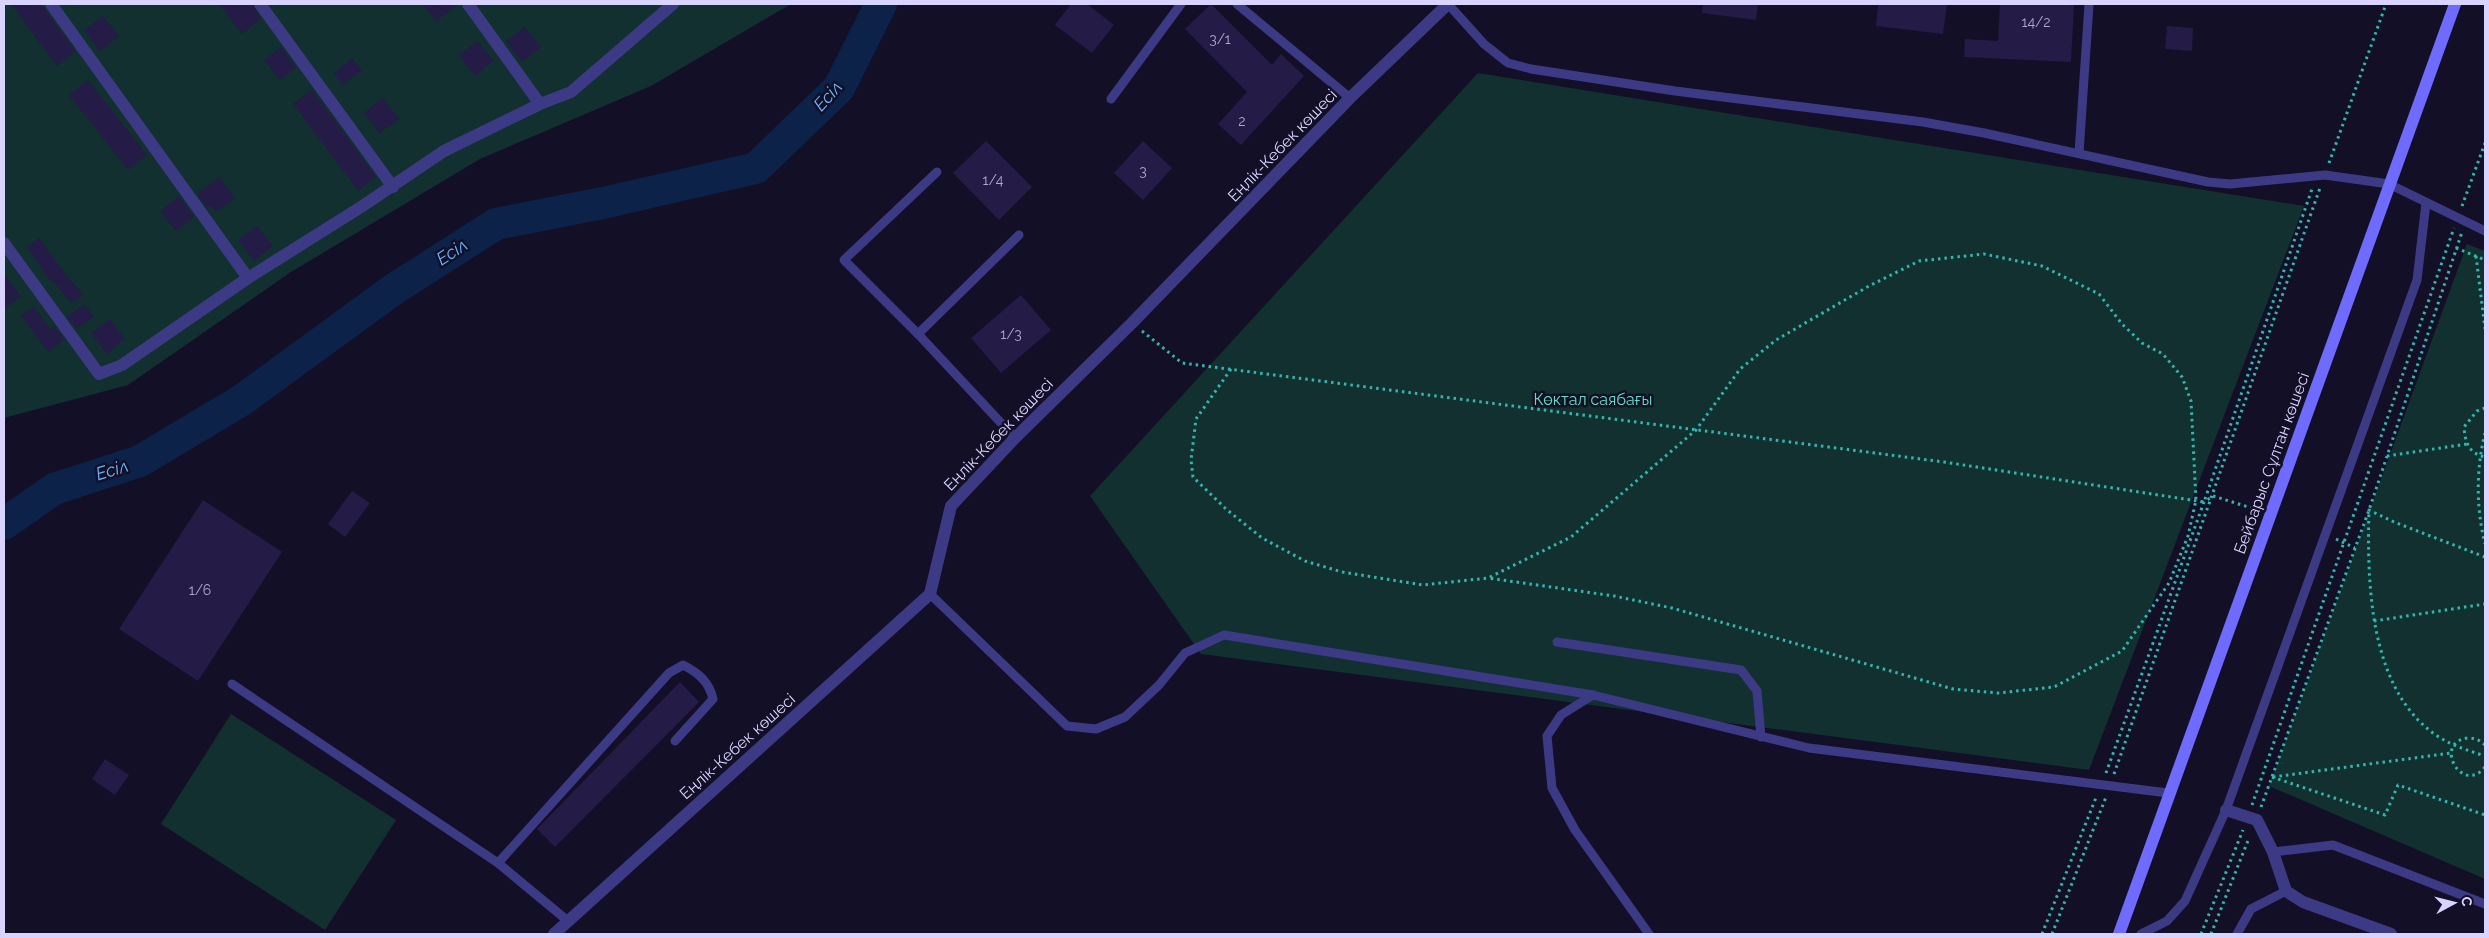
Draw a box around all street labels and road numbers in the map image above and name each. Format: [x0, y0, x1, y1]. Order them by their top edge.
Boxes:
street label: Еңлік-Кебек көшесі [1224, 85, 1341, 205]
street label: Бейбарыс Сұлтан көшесі [2230, 370, 2313, 556]
street label: Еңлік-Кебек көшесі [940, 374, 1057, 494]
street label: Еңлік-Кебек көшесі [676, 690, 799, 803]

